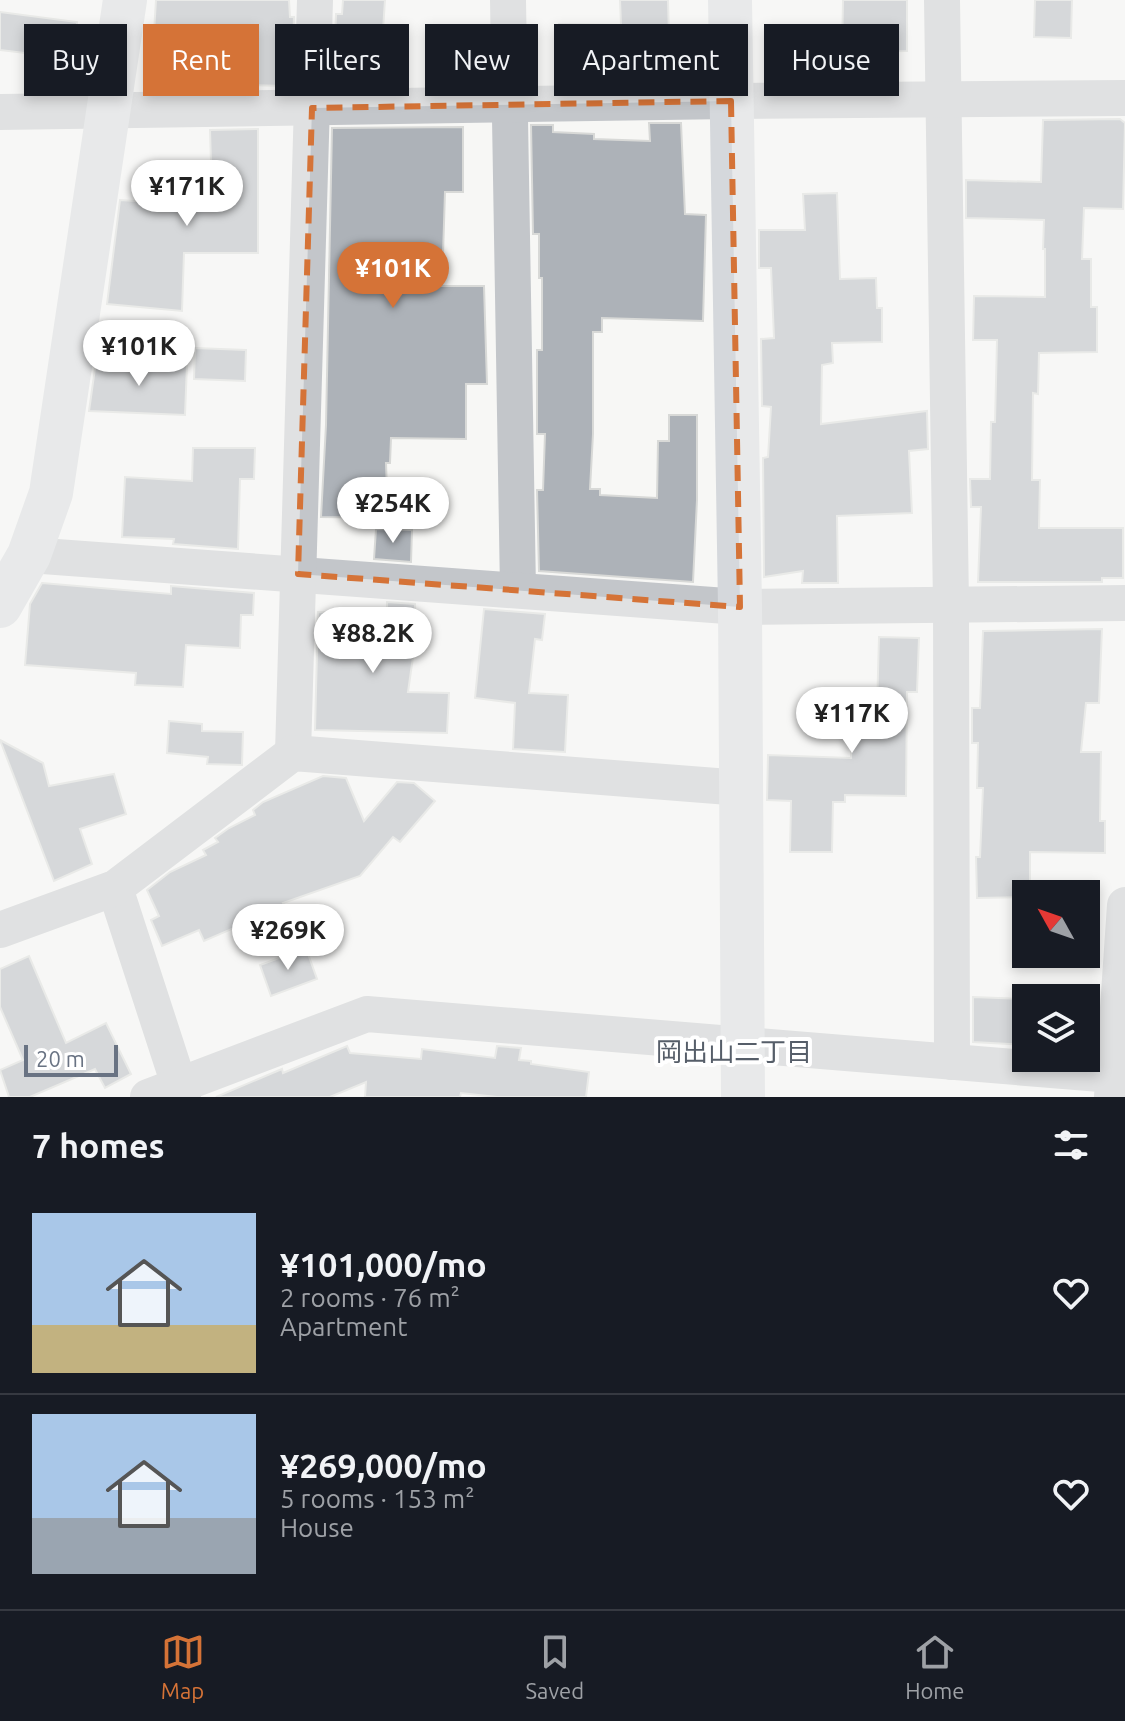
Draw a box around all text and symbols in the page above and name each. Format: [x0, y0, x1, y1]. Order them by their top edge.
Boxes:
chip: Buy [24, 24, 127, 96]
chip: Rent [143, 24, 259, 96]
chip: Filters [275, 24, 409, 96]
chip: New [425, 24, 538, 96]
chip: Apartment [554, 24, 748, 96]
chip: House [764, 24, 899, 96]
pin: ¥171K [131, 160, 243, 228]
text: ¥171K [149, 171, 225, 200]
pin: ¥101K [337, 242, 449, 310]
text: ¥101K [355, 253, 431, 282]
pin: ¥101K [83, 320, 195, 388]
text: ¥101K [101, 331, 177, 360]
pin: ¥254K [337, 477, 449, 545]
text: ¥254K [355, 488, 431, 517]
pin: ¥88.2K [308, 607, 438, 675]
text: ¥88.2K [332, 618, 414, 647]
pin: ¥117K [796, 687, 908, 755]
text: ¥117K [814, 698, 890, 727]
north arrow [1012, 880, 1100, 968]
map controls [1012, 880, 1100, 1072]
pin: ¥269K [232, 904, 344, 972]
text: ¥269K [250, 915, 326, 944]
button: layers [1012, 984, 1100, 1072]
district label: 岡出山二丁目 [656, 1037, 812, 1066]
scale bar [24, 1041, 118, 1077]
text: 20 m [36, 1046, 85, 1071]
icon: filters [1049, 1123, 1093, 1167]
text: 7 homes [32, 1126, 165, 1164]
icon: home [96, 1245, 192, 1341]
text: ¥101,000/mo [280, 1245, 487, 1283]
icon: heart [1049, 1271, 1093, 1315]
text: 2 rooms · 76 m² [280, 1283, 460, 1312]
text: Apartment [280, 1312, 407, 1341]
icon: home [96, 1446, 192, 1542]
text: ¥269,000/mo [280, 1446, 487, 1484]
icon: heart [1049, 1472, 1093, 1516]
text: 5 rooms · 153 m² [280, 1484, 475, 1513]
text: House [280, 1513, 354, 1542]
tab: Map [161, 1630, 205, 1703]
tab: Saved [526, 1630, 584, 1703]
tab: Home [905, 1630, 964, 1703]

